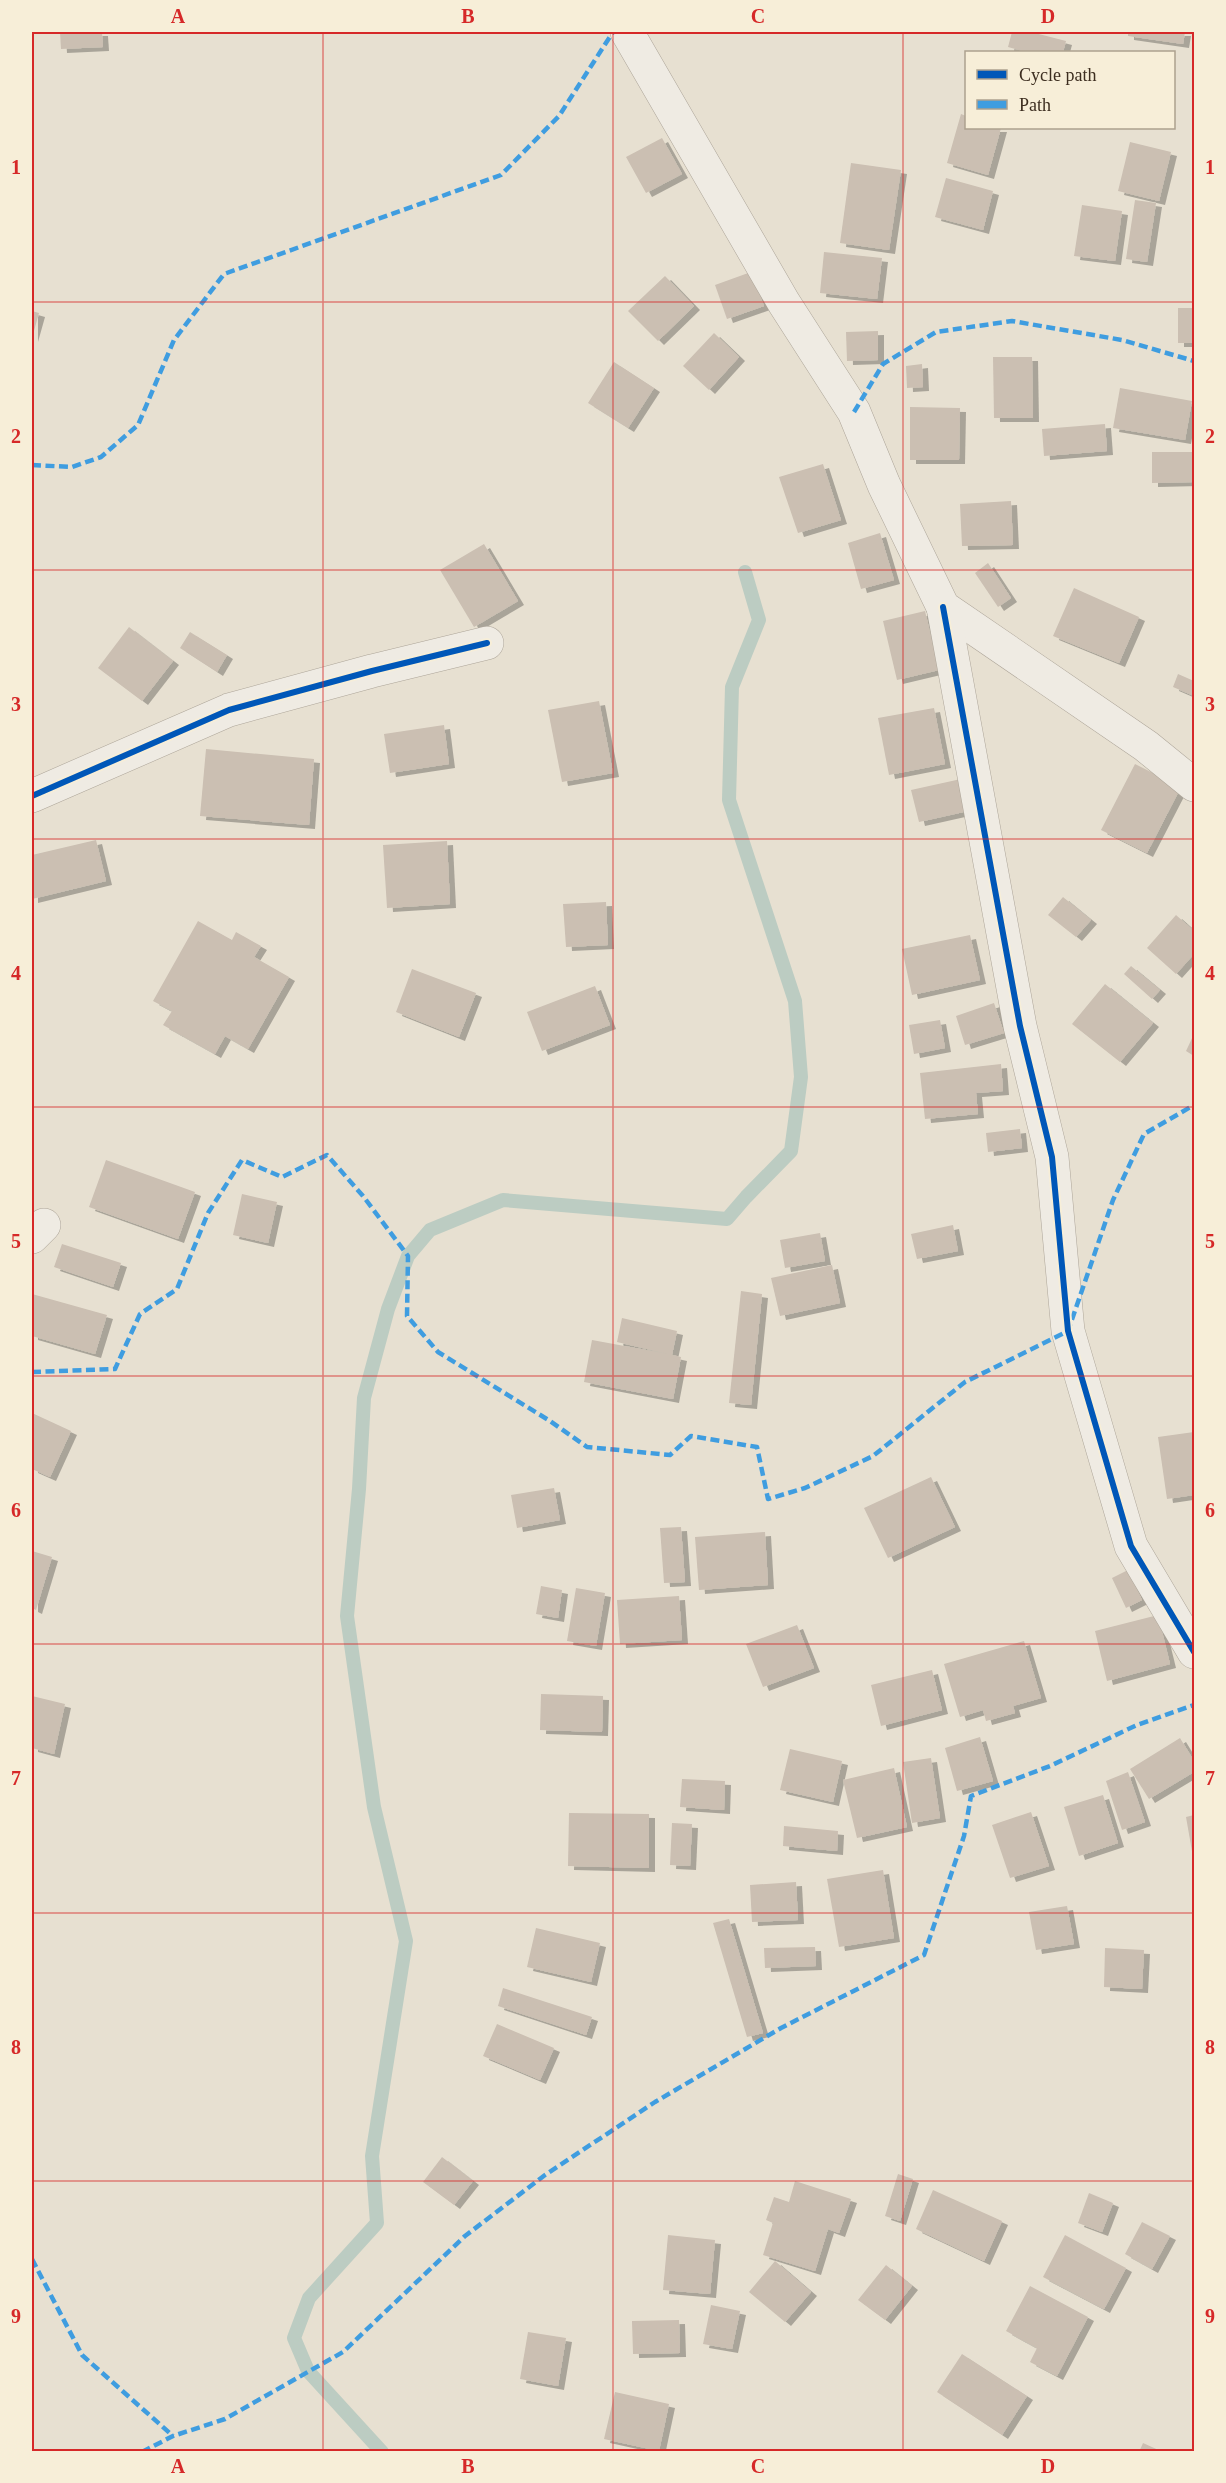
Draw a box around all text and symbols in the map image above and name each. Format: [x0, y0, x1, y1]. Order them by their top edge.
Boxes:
text: A [171, 5, 186, 27]
text: B [461, 5, 475, 27]
text: C [751, 5, 765, 27]
text: D [1041, 5, 1055, 27]
legend [965, 51, 1175, 129]
text: Cycle path [1019, 65, 1096, 85]
text: Path [1019, 95, 1051, 115]
text: 1 [11, 156, 21, 178]
text: 1 [1205, 156, 1215, 178]
text: 2 [11, 425, 21, 447]
text: 2 [1205, 425, 1215, 447]
text: 3 [11, 693, 21, 715]
text: 3 [1205, 693, 1215, 715]
text: 4 [11, 962, 21, 984]
text: 4 [1205, 962, 1215, 984]
text: 5 [11, 1230, 21, 1252]
text: 5 [1205, 1230, 1215, 1252]
text: 6 [11, 1499, 21, 1521]
text: 6 [1205, 1499, 1215, 1521]
text: 7 [11, 1767, 21, 1789]
text: 7 [1205, 1767, 1215, 1789]
text: 8 [11, 2036, 21, 2058]
text: 8 [1205, 2036, 1215, 2058]
text: 9 [11, 2305, 21, 2327]
text: 9 [1205, 2305, 1215, 2327]
text: A [171, 2455, 186, 2477]
text: B [461, 2455, 475, 2477]
text: C [751, 2455, 765, 2477]
text: D [1041, 2455, 1055, 2477]

